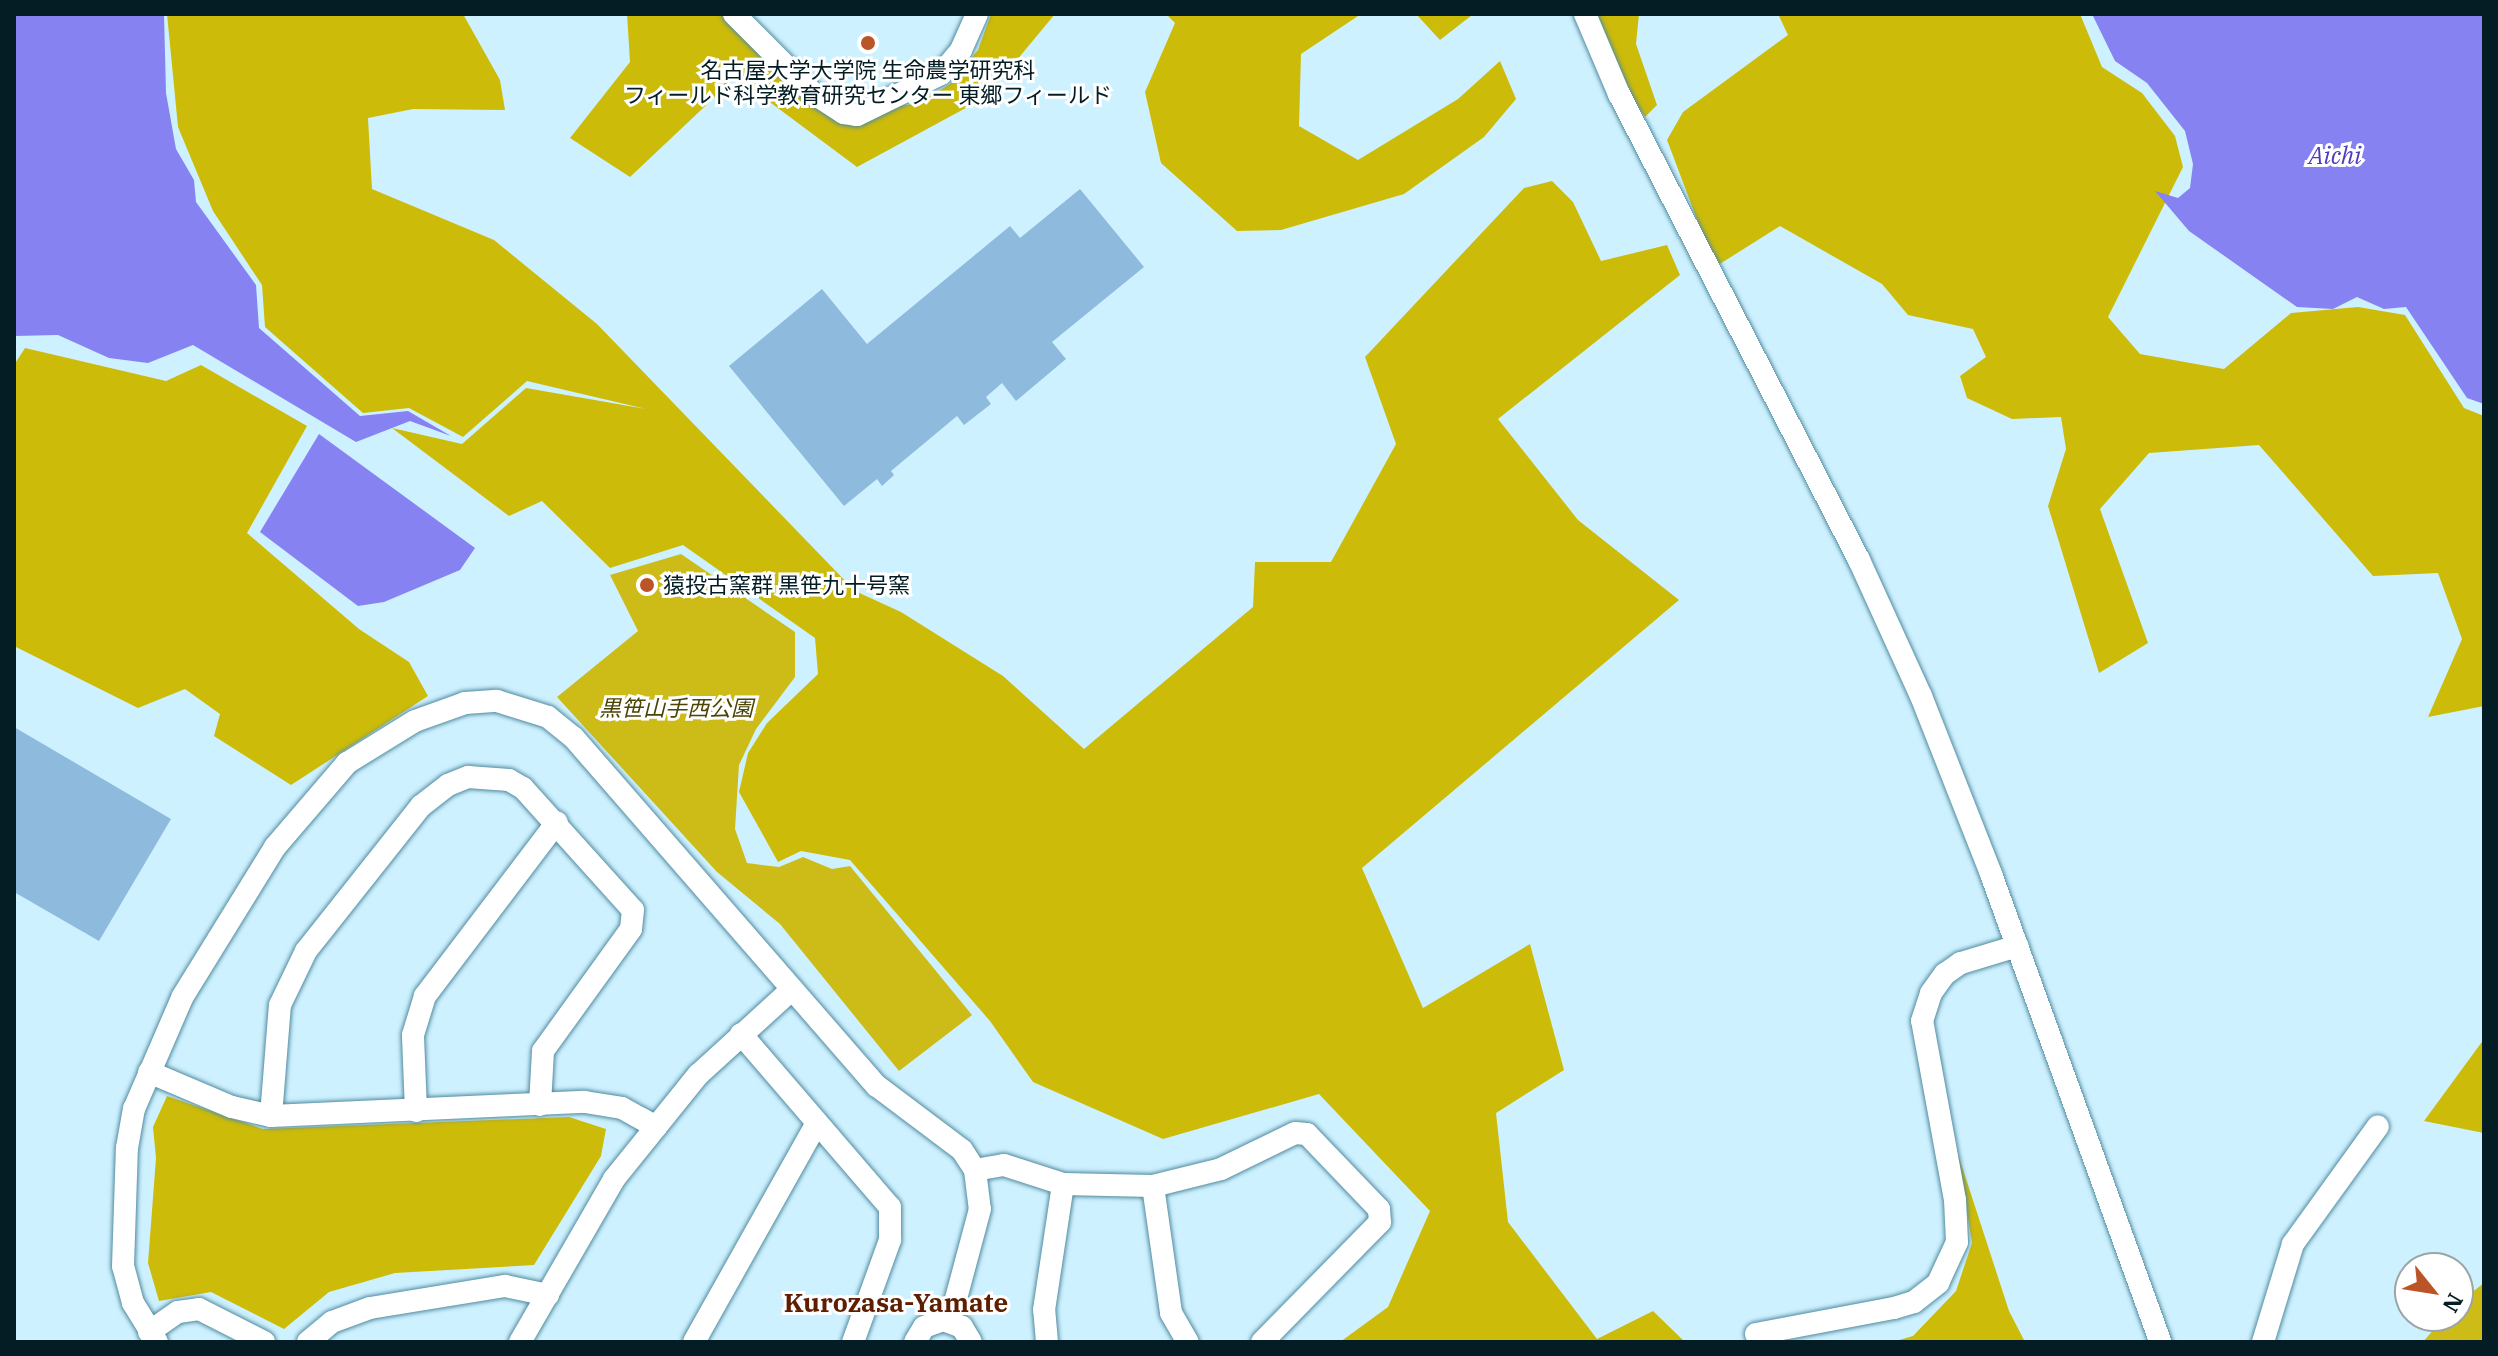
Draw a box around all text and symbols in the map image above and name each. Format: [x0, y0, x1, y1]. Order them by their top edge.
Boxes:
marker: 名古屋大学大学院 生命農学研究科 フィールド科学教育研究センター 東郷フィールド [859, 34, 877, 52]
place label: 名古屋大学大学院 生命農学研究科 フィールド科学教育研究センター 東郷フィールド [623, 56, 1113, 108]
water label: Aichi [2309, 142, 2361, 170]
place label: 猿投古窯群 黒笹九十号窯 [663, 572, 910, 598]
marker: 猿投古窯群 黒笹九十号窯 [638, 576, 656, 594]
park label: 黒笹山手西公園 [599, 695, 753, 721]
north arrow [2394, 1252, 2474, 1332]
district label: Kurozasa-Yamate [784, 1287, 1008, 1319]
text: N [2437, 1288, 2470, 1318]

